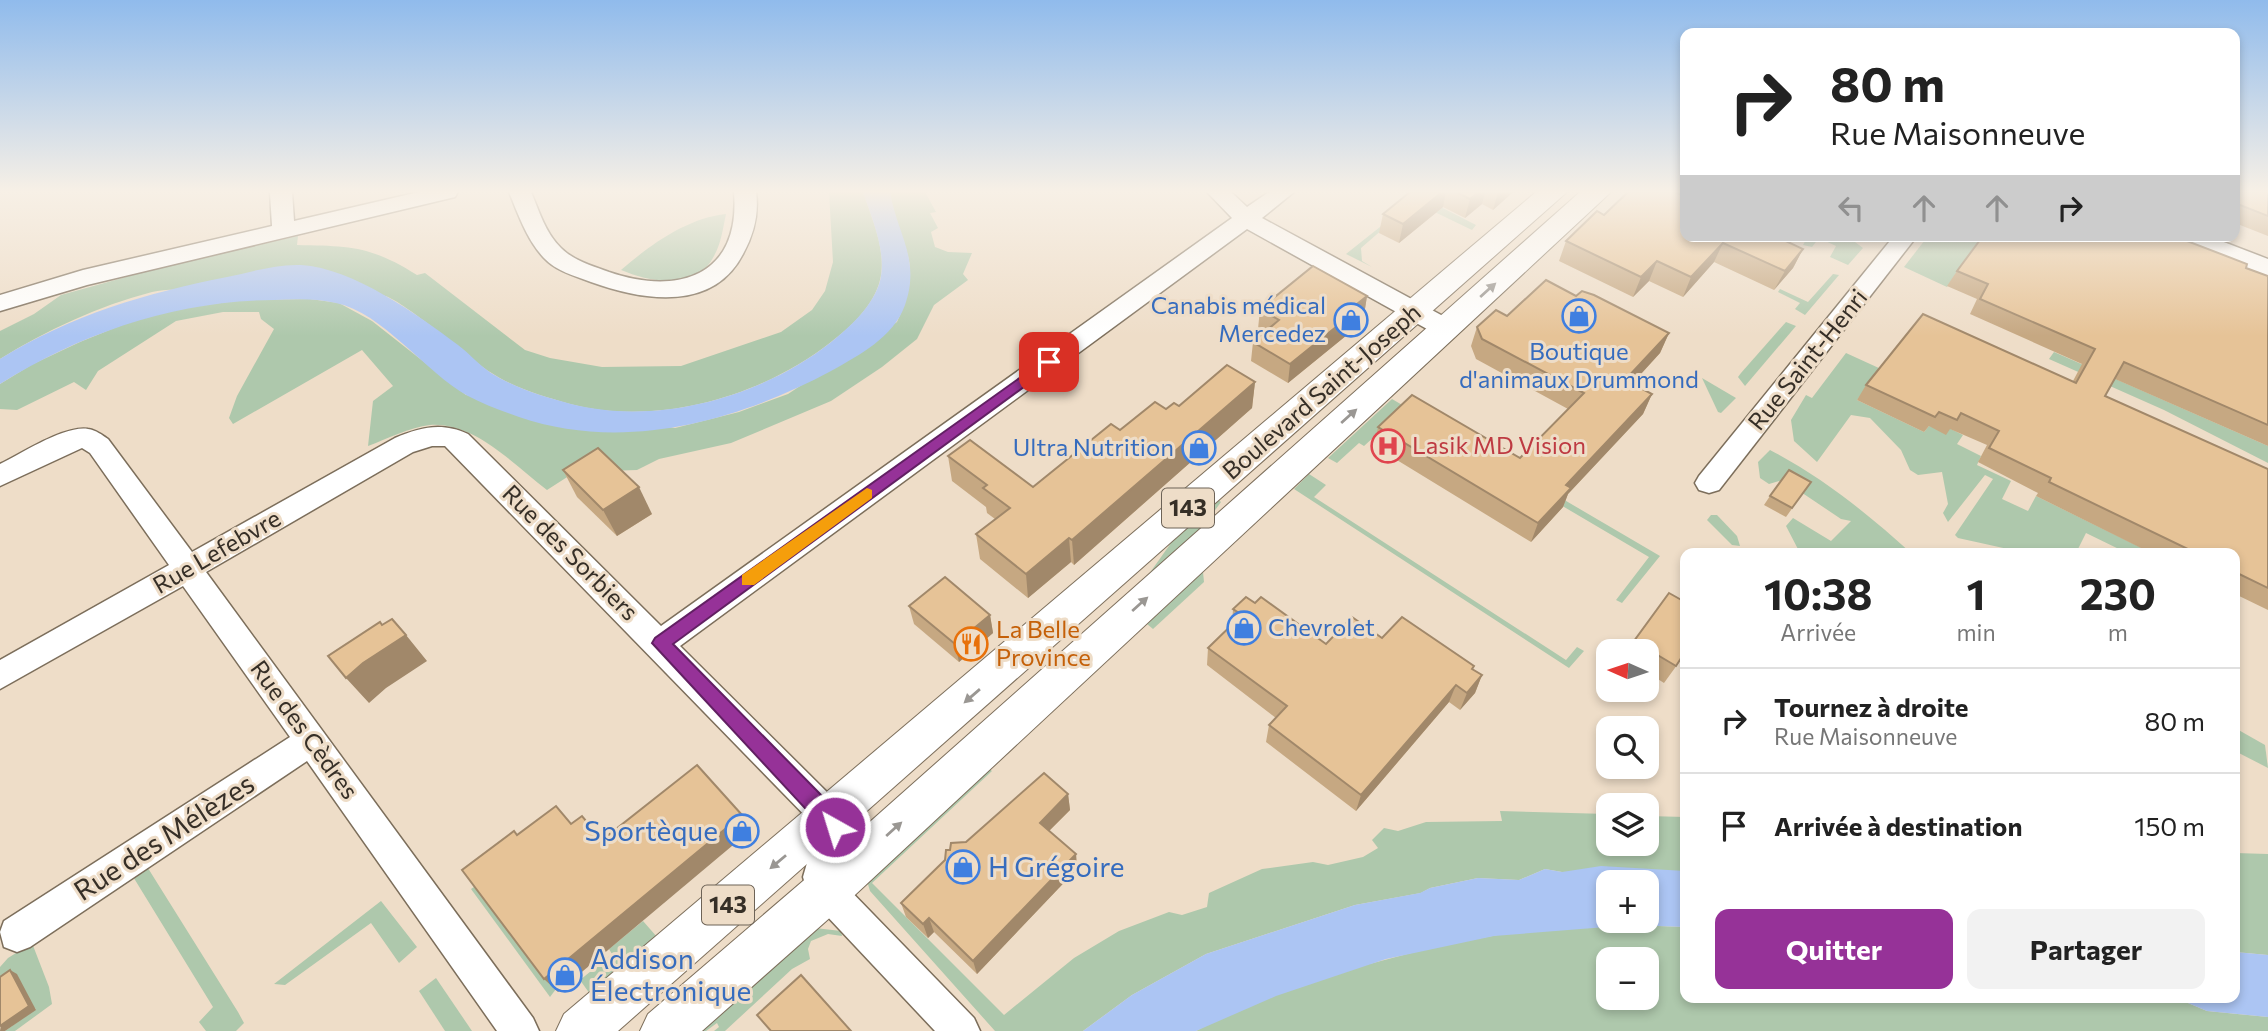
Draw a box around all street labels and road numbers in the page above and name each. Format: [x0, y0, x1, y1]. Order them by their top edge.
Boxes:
street label: Rue Saint-Henri [1741, 283, 1873, 436]
street label: Boulevard Saint-Joseph [1216, 297, 1426, 485]
street label: Rue des Sorbiers [497, 478, 645, 626]
road number: 143 [1162, 488, 1214, 528]
street label: Rue Lefebvre [147, 503, 285, 599]
street label: Rue des Cèdres [245, 654, 365, 804]
street label: Rue des Mélèzes [67, 765, 260, 907]
road number: 143 [702, 885, 754, 924]

